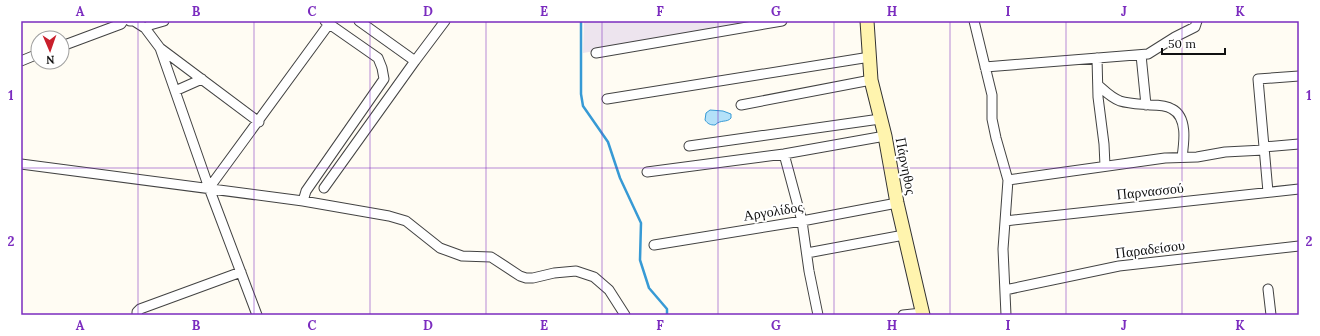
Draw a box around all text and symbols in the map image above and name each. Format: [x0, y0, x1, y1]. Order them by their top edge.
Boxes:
text: A [76, 3, 85, 20]
text: B [192, 3, 201, 20]
text: C [308, 3, 317, 20]
text: D [423, 3, 433, 20]
text: E [540, 3, 548, 20]
text: F [656, 3, 664, 20]
text: G [771, 3, 781, 20]
text: H [887, 3, 897, 20]
text: I [1005, 3, 1011, 20]
text: J [1121, 3, 1127, 20]
text: K [1235, 3, 1245, 20]
north arrow [30, 30, 70, 70]
scale bar [1162, 30, 1225, 56]
text: 50 m [1168, 36, 1196, 51]
text: N [45, 53, 55, 67]
text: 1 [8, 87, 14, 104]
text: 1 [1306, 87, 1312, 104]
street label: Πάρνηθος [892, 136, 920, 197]
street label: Παρνασσού [1115, 179, 1185, 203]
street label: Αργολίδος [742, 197, 804, 225]
text: 2 [8, 233, 15, 250]
text: 2 [1306, 233, 1313, 250]
street label: Παραδείσου [1114, 236, 1186, 262]
text: A [76, 317, 85, 334]
text: B [192, 317, 201, 334]
text: C [308, 317, 317, 334]
text: D [423, 317, 433, 334]
text: E [540, 317, 548, 334]
text: F [656, 317, 664, 334]
text: G [771, 317, 781, 334]
text: H [887, 317, 897, 334]
text: I [1005, 317, 1011, 334]
text: J [1121, 317, 1127, 334]
text: K [1235, 317, 1245, 334]

